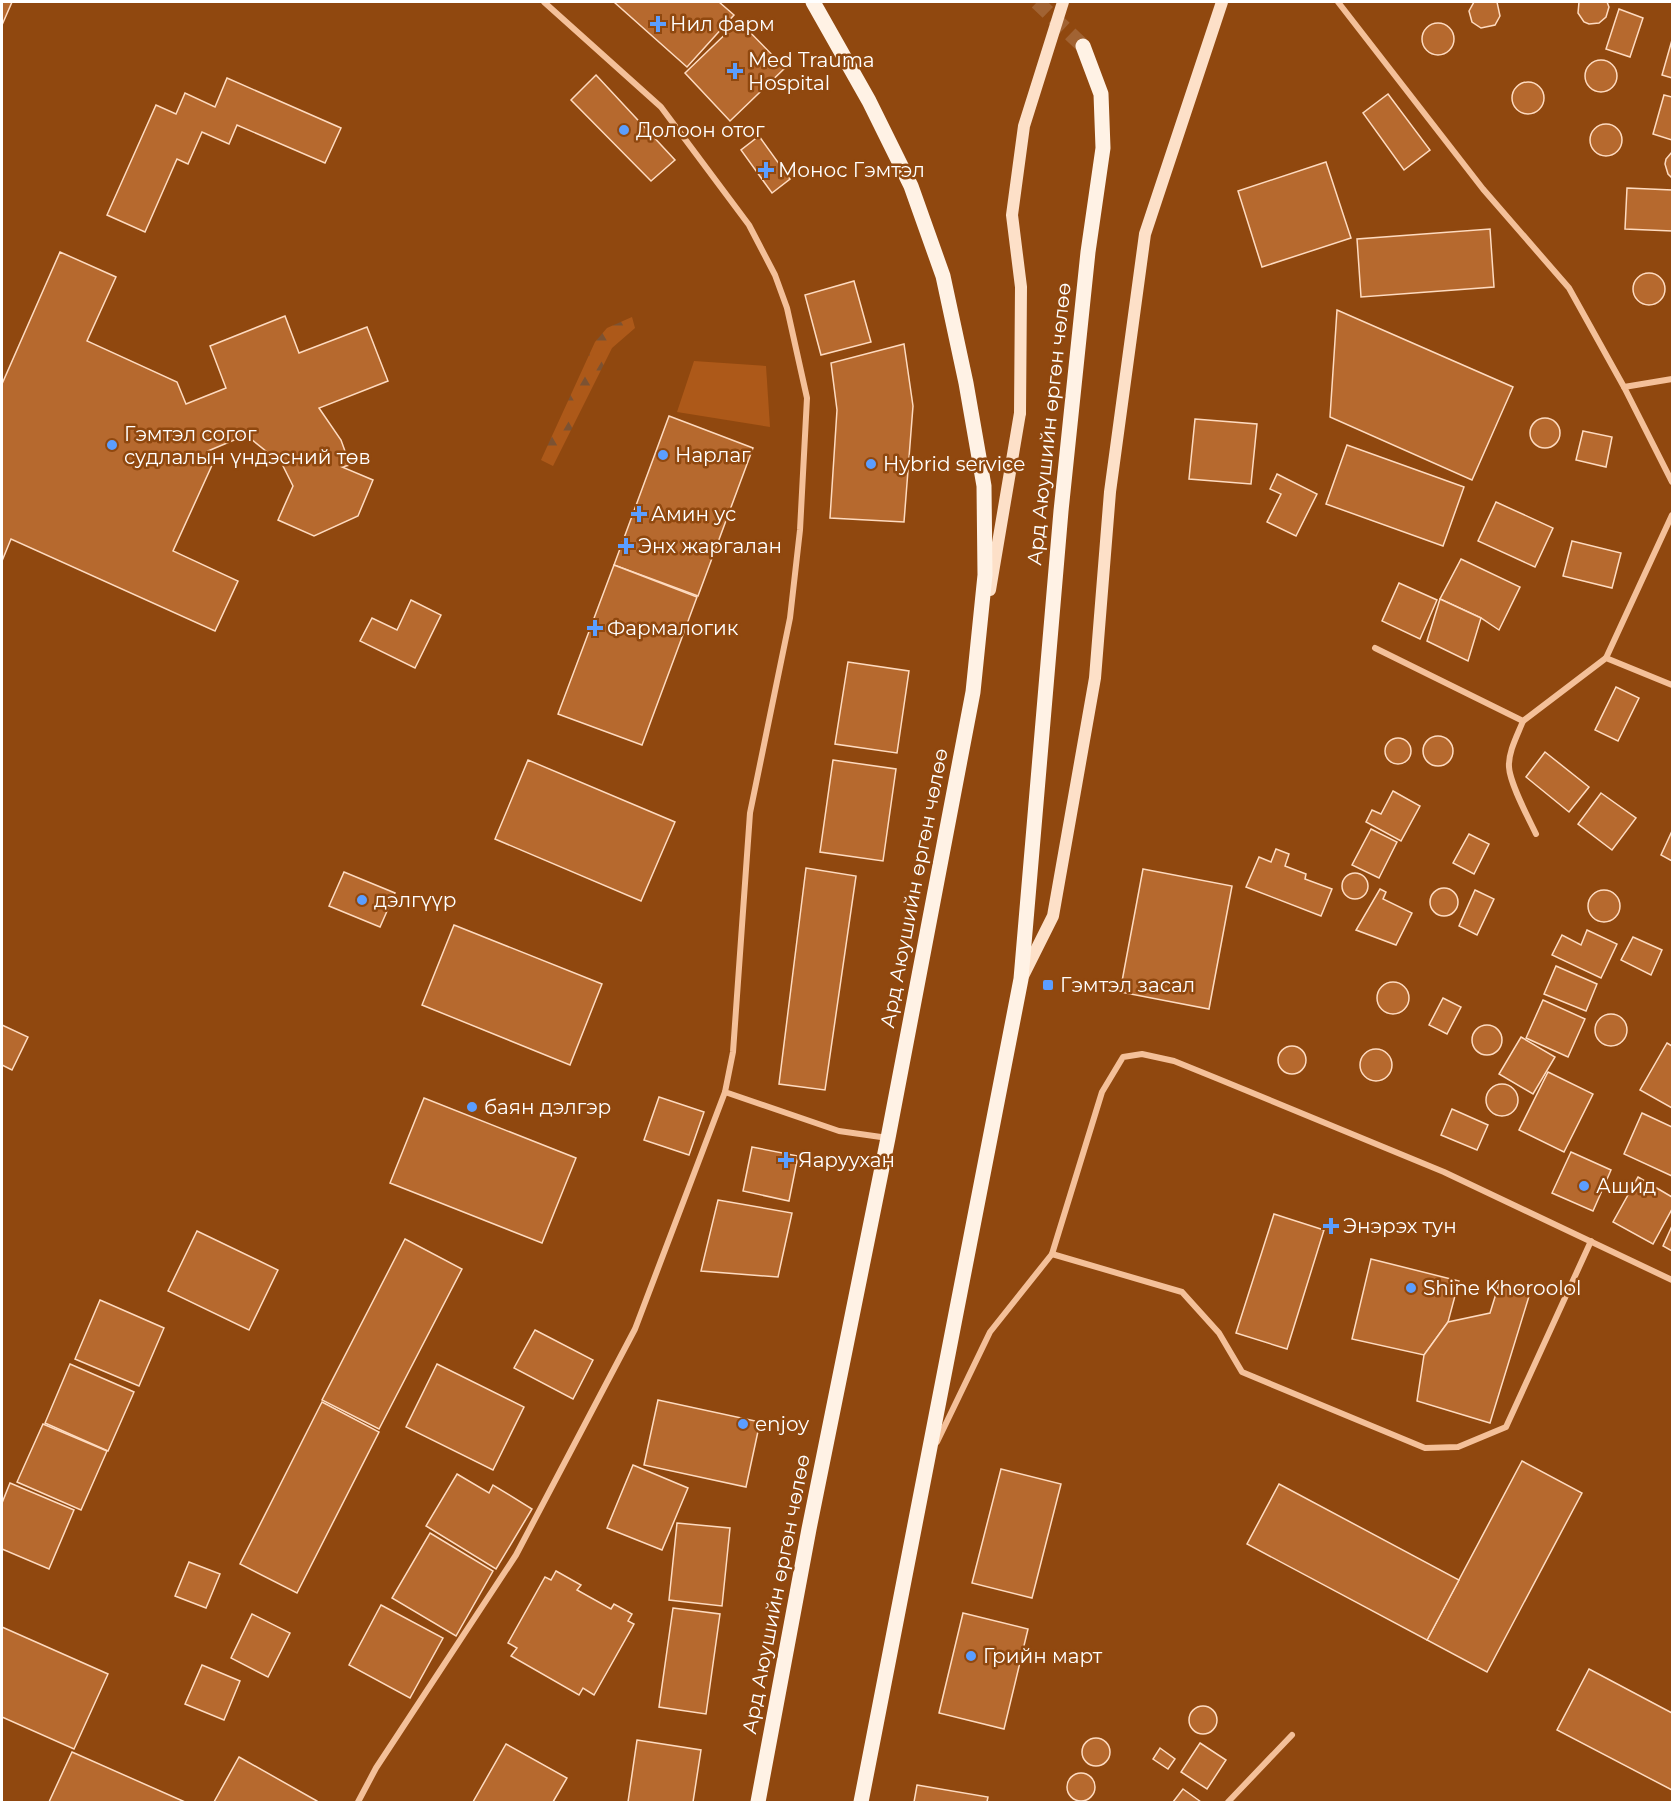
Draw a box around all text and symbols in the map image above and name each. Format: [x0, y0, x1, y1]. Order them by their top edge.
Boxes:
place label: Нил фарм [670, 12, 775, 36]
marker: Нил фарм [651, 17, 665, 31]
place label: Med Trauma Hospital [748, 48, 875, 95]
marker: Med Trauma Hospital [726, 62, 744, 80]
place label: Долоон отог [636, 118, 765, 142]
marker: Долоон отог [617, 123, 631, 137]
place label: Монос Гэмтэл [778, 158, 925, 182]
marker: Монос Гэмтэл [759, 163, 773, 177]
street label: Ард Аюушийн өргөн чөлөө [1022, 281, 1076, 567]
place label: Гэмтэл согог судлалын үндэсний төв [124, 422, 371, 469]
marker: Гэмтэл согог судлалын үндэсний төв [105, 438, 119, 452]
place label: Нарлаг [675, 443, 751, 467]
marker: Нарлаг [656, 448, 670, 462]
place label: Hybrid service [883, 452, 1025, 476]
marker: Hybrid service [864, 457, 878, 471]
place label: Амин ус [651, 502, 736, 526]
marker: Амин ус [632, 507, 646, 521]
place label: Энх жаргалан [638, 534, 782, 558]
marker: Энх жаргалан [619, 539, 633, 553]
place label: Фармалогик [607, 616, 739, 640]
marker: Фармалогик [588, 621, 602, 635]
street label: Ард Аюушийн өргөн чөлөө [875, 746, 953, 1030]
place label: дэлгүүр [374, 888, 457, 912]
marker: дэлгүүр [355, 893, 369, 907]
place label: Гэмтэл засал [1060, 973, 1195, 997]
marker: Гэмтэл засал [1041, 978, 1055, 992]
place label: баян дэлгэр [484, 1095, 611, 1119]
marker: баян дэлгэр [465, 1100, 479, 1114]
place label: Яаруухан [798, 1148, 895, 1172]
marker: Яаруухан [779, 1153, 793, 1167]
place label: Ашид [1596, 1174, 1656, 1198]
marker: Ашид [1577, 1179, 1591, 1193]
place label: Энэрэх тун [1343, 1214, 1457, 1238]
marker: Энэрэх тун [1324, 1219, 1338, 1233]
place label: Shine Khoroolol [1423, 1276, 1581, 1300]
marker: Shine Khoroolol [1404, 1281, 1418, 1295]
place label: enjoy [755, 1412, 809, 1436]
marker: enjoy [736, 1417, 750, 1431]
street label: Ард Аюушийн өргөн чөлөө [737, 1452, 815, 1736]
place label: Грийн март [983, 1644, 1103, 1668]
marker: Грийн март [964, 1649, 978, 1663]

